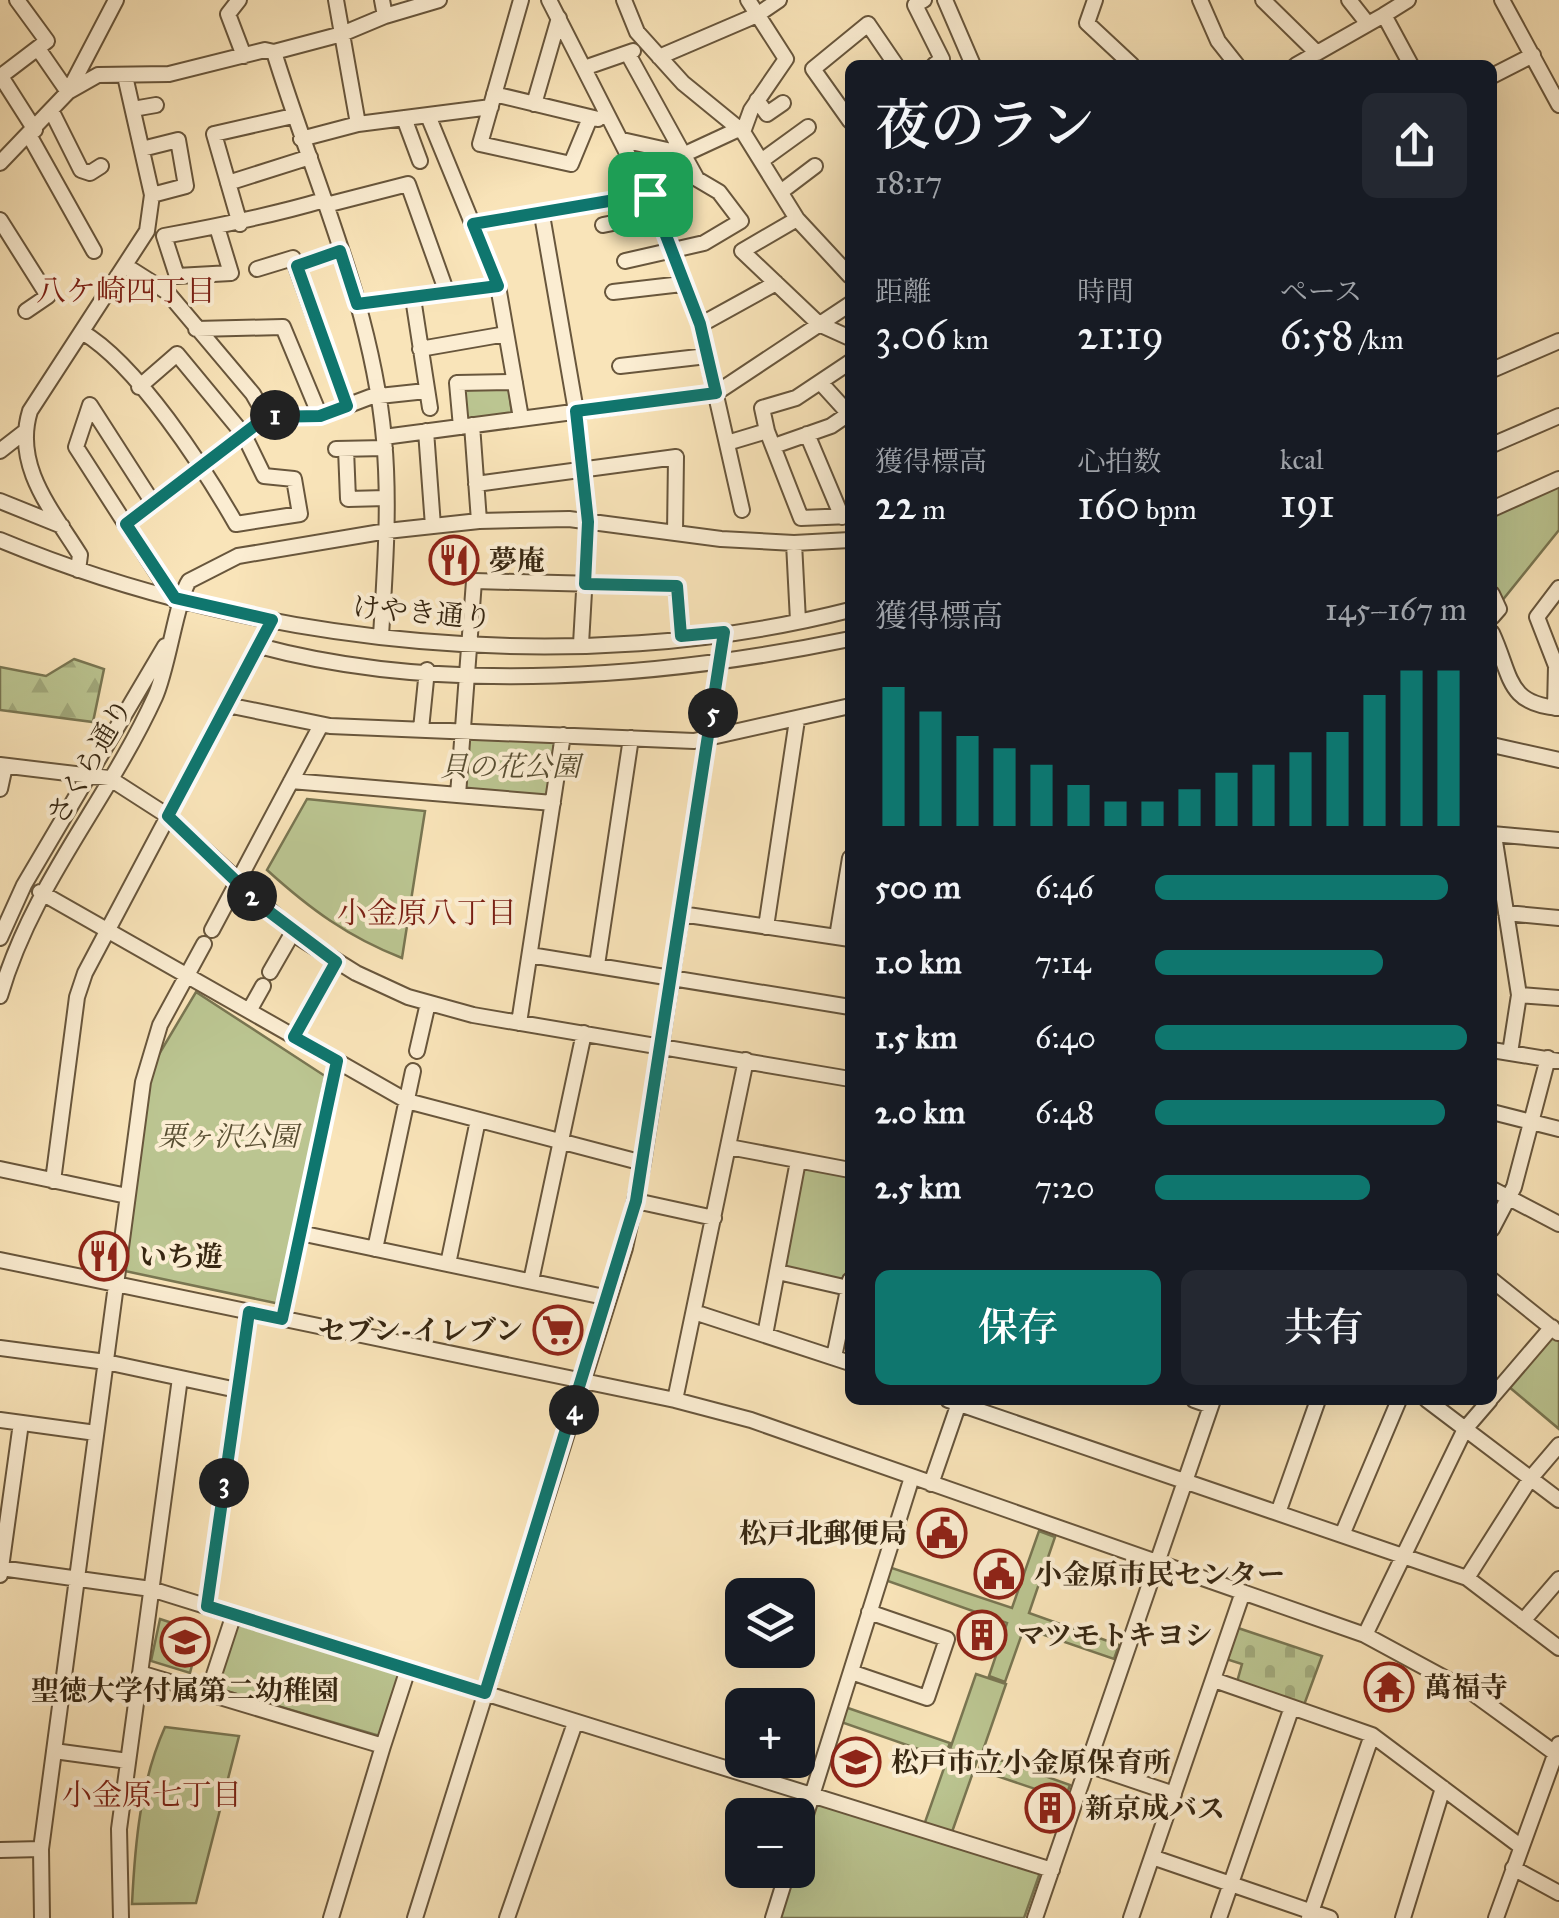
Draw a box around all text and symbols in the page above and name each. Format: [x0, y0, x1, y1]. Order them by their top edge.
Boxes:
text: 夜のラン [875, 92, 1095, 159]
button: share [1362, 93, 1467, 198]
pin [608, 152, 693, 237]
text: 18:17 [875, 163, 942, 202]
icon: arrive [623, 167, 678, 222]
district label: 八ケ崎四丁目 [36, 273, 216, 309]
text: 距離 [875, 274, 931, 309]
text: 時間 [1077, 274, 1133, 309]
text: ペース [1280, 274, 1362, 309]
text: 3.06 [875, 309, 947, 361]
text: 21:19 [1077, 309, 1164, 361]
text: 6:58 [1280, 309, 1354, 361]
text: km [947, 322, 989, 357]
text: /km [1354, 322, 1404, 357]
pin: 1 [250, 390, 300, 440]
text: 1 [269, 397, 281, 432]
text: kcal [1280, 442, 1324, 477]
text: 獲得標高 [875, 444, 987, 479]
text: 心拍数 [1077, 444, 1161, 479]
text: 191 [1280, 477, 1335, 529]
text: 22 [875, 479, 916, 531]
text: 160 [1077, 479, 1140, 531]
text: m [916, 492, 946, 527]
text: bpm [1140, 492, 1197, 527]
restaurant icon: 夢庵 [428, 534, 480, 586]
place label: 夢庵 [489, 543, 545, 578]
street label: けやき通り [351, 589, 493, 636]
text: 145–167 m [1325, 590, 1467, 629]
text: 獲得標高 [875, 597, 1003, 636]
pin: 5 [688, 688, 738, 738]
street label: さくら通り [39, 692, 140, 831]
text: 5 [706, 695, 720, 730]
park label: 貝の花公園 [440, 749, 584, 784]
text: 500 m [875, 868, 961, 907]
text: 6:46 [1035, 868, 1094, 907]
pin: 2 [227, 871, 277, 921]
text: 2 [245, 878, 259, 913]
district label: 小金原八丁目 [337, 895, 517, 931]
text: 1.0 km [875, 943, 962, 982]
text: 7:14 [1035, 943, 1091, 982]
text: 1.5 km [875, 1018, 957, 1057]
text: 6:40 [1035, 1018, 1096, 1057]
text: 2.0 km [875, 1093, 965, 1132]
text: 6:48 [1035, 1093, 1094, 1132]
park label: 栗ヶ沢公園 [158, 1119, 302, 1154]
text: 2.5 km [875, 1168, 961, 1207]
text: 7:20 [1035, 1168, 1095, 1207]
restaurant icon: いち遊 [78, 1230, 130, 1282]
place label: いち遊 [139, 1239, 223, 1274]
button: 保存 [875, 1270, 1161, 1385]
button: 共有 [1181, 1270, 1467, 1385]
supermarket icon: セブン-イレブン [532, 1304, 584, 1356]
place label: セブン-イレブン [318, 1313, 523, 1348]
pin: 4 [549, 1385, 599, 1435]
text: 4 [566, 1392, 582, 1427]
pin: 3 [199, 1458, 249, 1508]
text: 3 [218, 1465, 230, 1500]
public building icon: 松戸北郵便局 [916, 1507, 968, 1559]
place label: 松戸北郵便局 [739, 1516, 907, 1551]
public building icon: 小金原市民センター [973, 1548, 1025, 1600]
place label: 小金原市民センター [1034, 1557, 1285, 1592]
map controls [725, 1578, 815, 1888]
button: layers [725, 1578, 815, 1668]
building icon: マツモトキヨシ [956, 1609, 1008, 1661]
school or university icon: 聖徳大学付属第二幼稚園 [159, 1616, 211, 1668]
place label: マツモトキヨシ [1017, 1618, 1212, 1653]
temple icon: 萬福寺 [1363, 1661, 1415, 1713]
place label: 萬福寺 [1424, 1670, 1508, 1705]
place label: 聖徳大学付属第二幼稚園 [31, 1673, 339, 1708]
button: + [725, 1688, 815, 1778]
school or university icon: 松戸市立小金原保育所 [830, 1736, 882, 1788]
place label: 松戸市立小金原保育所 [891, 1745, 1171, 1780]
district label: 小金原七丁目 [62, 1777, 242, 1813]
building icon: 新京成バス [1024, 1782, 1076, 1834]
place label: 新京成バス [1085, 1791, 1225, 1826]
button: − [725, 1798, 815, 1888]

